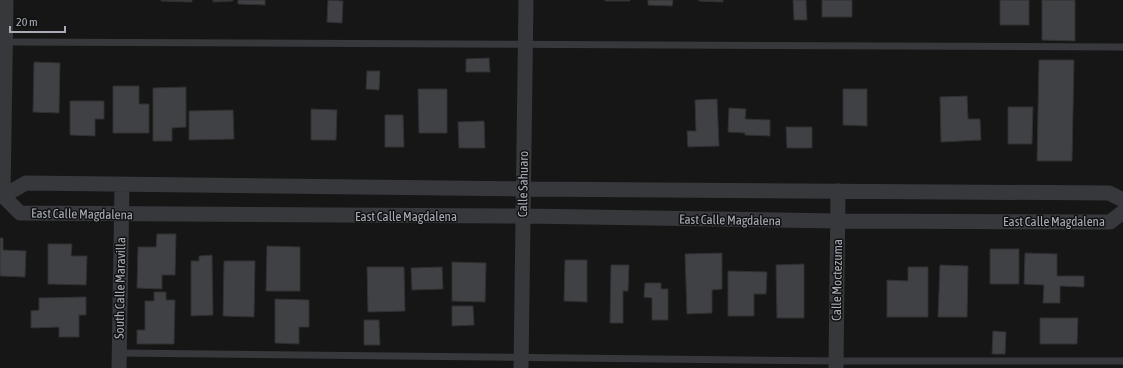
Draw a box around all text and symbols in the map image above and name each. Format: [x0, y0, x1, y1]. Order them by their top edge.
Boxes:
scale bar [10, 8, 65, 34]
text: 20 m [16, 15, 38, 29]
street label: Calle Sahuaro [515, 151, 531, 217]
street label: East Calle Magdalena [31, 206, 133, 222]
street label: East Calle Magdalena [355, 209, 457, 224]
street label: East Calle Magdalena [679, 212, 781, 228]
street label: East Calle Magdalena [1003, 214, 1105, 229]
street label: South Calle Maravilla [112, 237, 128, 339]
street label: Calle Moctezuma [829, 239, 845, 321]

